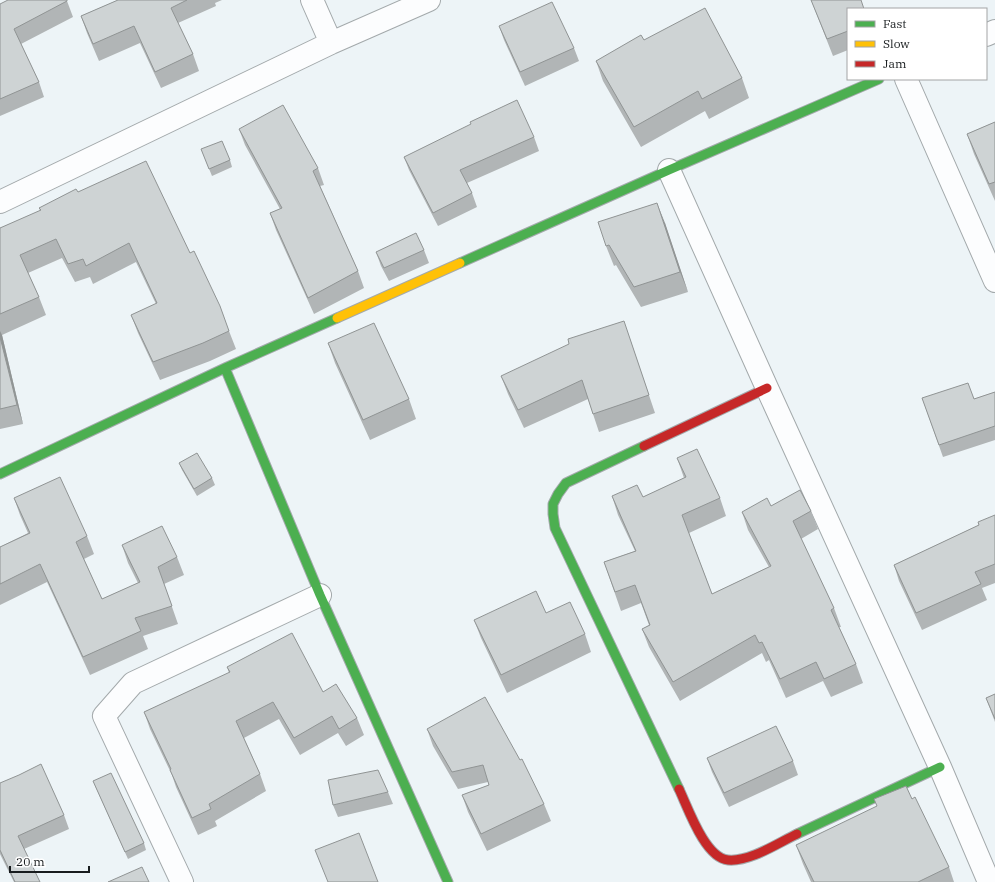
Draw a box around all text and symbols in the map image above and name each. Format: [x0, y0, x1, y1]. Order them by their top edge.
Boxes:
legend [847, 8, 987, 80]
text: Fast [883, 16, 907, 31]
text: Slow [883, 36, 910, 51]
text: Jam [883, 56, 907, 71]
scale bar [10, 848, 89, 874]
text: 20 m [16, 854, 45, 869]

